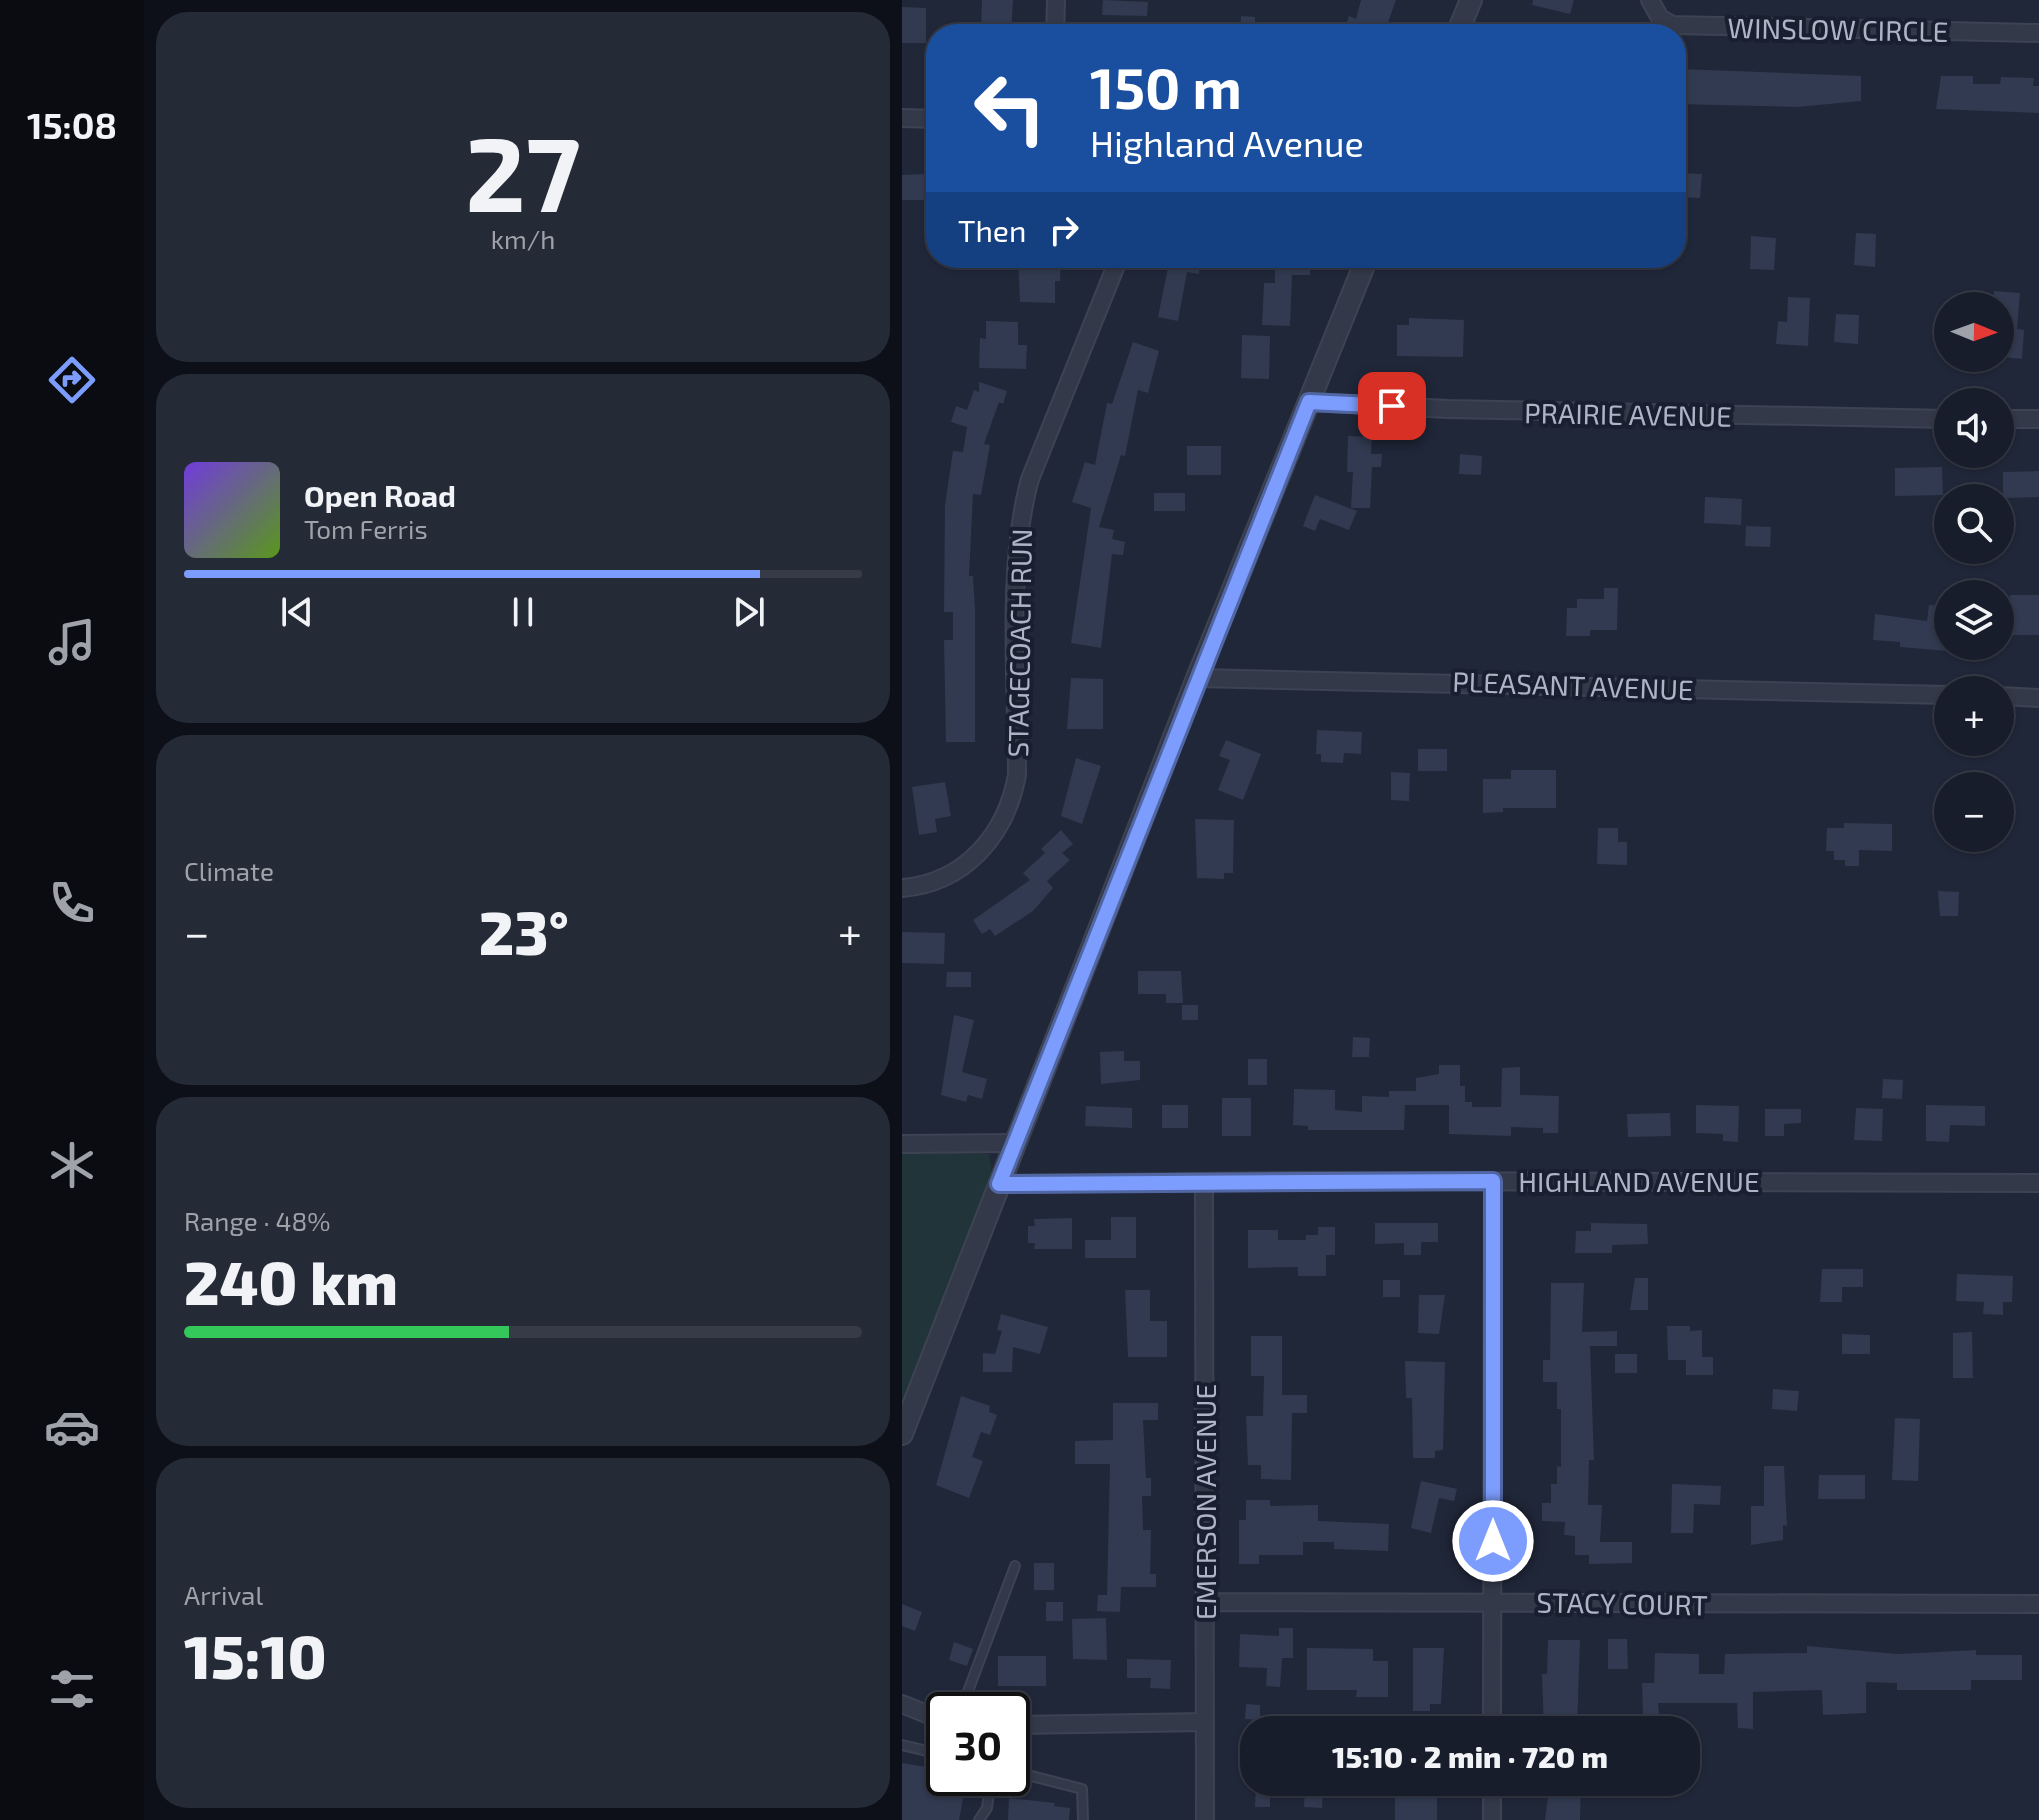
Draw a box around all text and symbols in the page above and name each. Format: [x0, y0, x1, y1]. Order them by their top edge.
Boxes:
street label: WINSLOW CIRCLE [1727, 10, 1949, 48]
text: 150 m [1090, 53, 1242, 120]
icon: left [958, 56, 1062, 160]
text: 15:08 [27, 103, 117, 146]
text: 27 [465, 108, 581, 233]
text: Highland Avenue [1090, 121, 1364, 164]
icon: right [1042, 208, 1086, 252]
text: Then [958, 212, 1026, 248]
text: km/h [491, 223, 555, 254]
north arrow [1934, 292, 2014, 372]
map controls [1934, 292, 2014, 852]
icon: directions [44, 352, 100, 408]
pin [1358, 372, 1426, 440]
icon: arrive [1370, 384, 1414, 428]
button: sound [1934, 388, 2014, 468]
street label: PRAIRIE AVENUE [1524, 395, 1732, 433]
text: Open Road [304, 477, 456, 513]
button: search [1934, 484, 2014, 564]
text: Tom Ferris [304, 513, 428, 544]
street label: STAGECOACH RUN [1000, 528, 1038, 758]
button: layers [1934, 580, 2014, 660]
icon: previous [275, 590, 319, 634]
icon: pause [501, 590, 545, 634]
icon: next [727, 590, 771, 634]
icon: music [44, 614, 100, 670]
street label: PLEASANT AVENUE [1452, 664, 1694, 706]
button: + [1934, 676, 2014, 756]
button: − [1934, 772, 2014, 852]
text: Climate [184, 855, 274, 886]
icon: phone [44, 875, 100, 931]
text: 23° [479, 895, 569, 967]
text: − [184, 905, 210, 958]
text: + [838, 905, 862, 958]
icon: climate [44, 1137, 100, 1193]
street label: HIGHLAND AVENUE [1518, 1164, 1760, 1198]
text: Range · 48% [184, 1205, 331, 1236]
text: 240 km [184, 1245, 398, 1317]
street label: EMERSON AVENUE [1188, 1384, 1222, 1620]
icon: car [44, 1399, 100, 1455]
position arrow [1451, 1499, 1535, 1583]
text: Arrival [184, 1579, 263, 1610]
street label: STACY COURT [1536, 1585, 1708, 1621]
text: 15:10 [184, 1619, 327, 1691]
icon: filters [44, 1661, 100, 1717]
speed limit sign: 30 [926, 1692, 1030, 1796]
text: 15:10 · 2 min · 720 m [1332, 1738, 1608, 1774]

